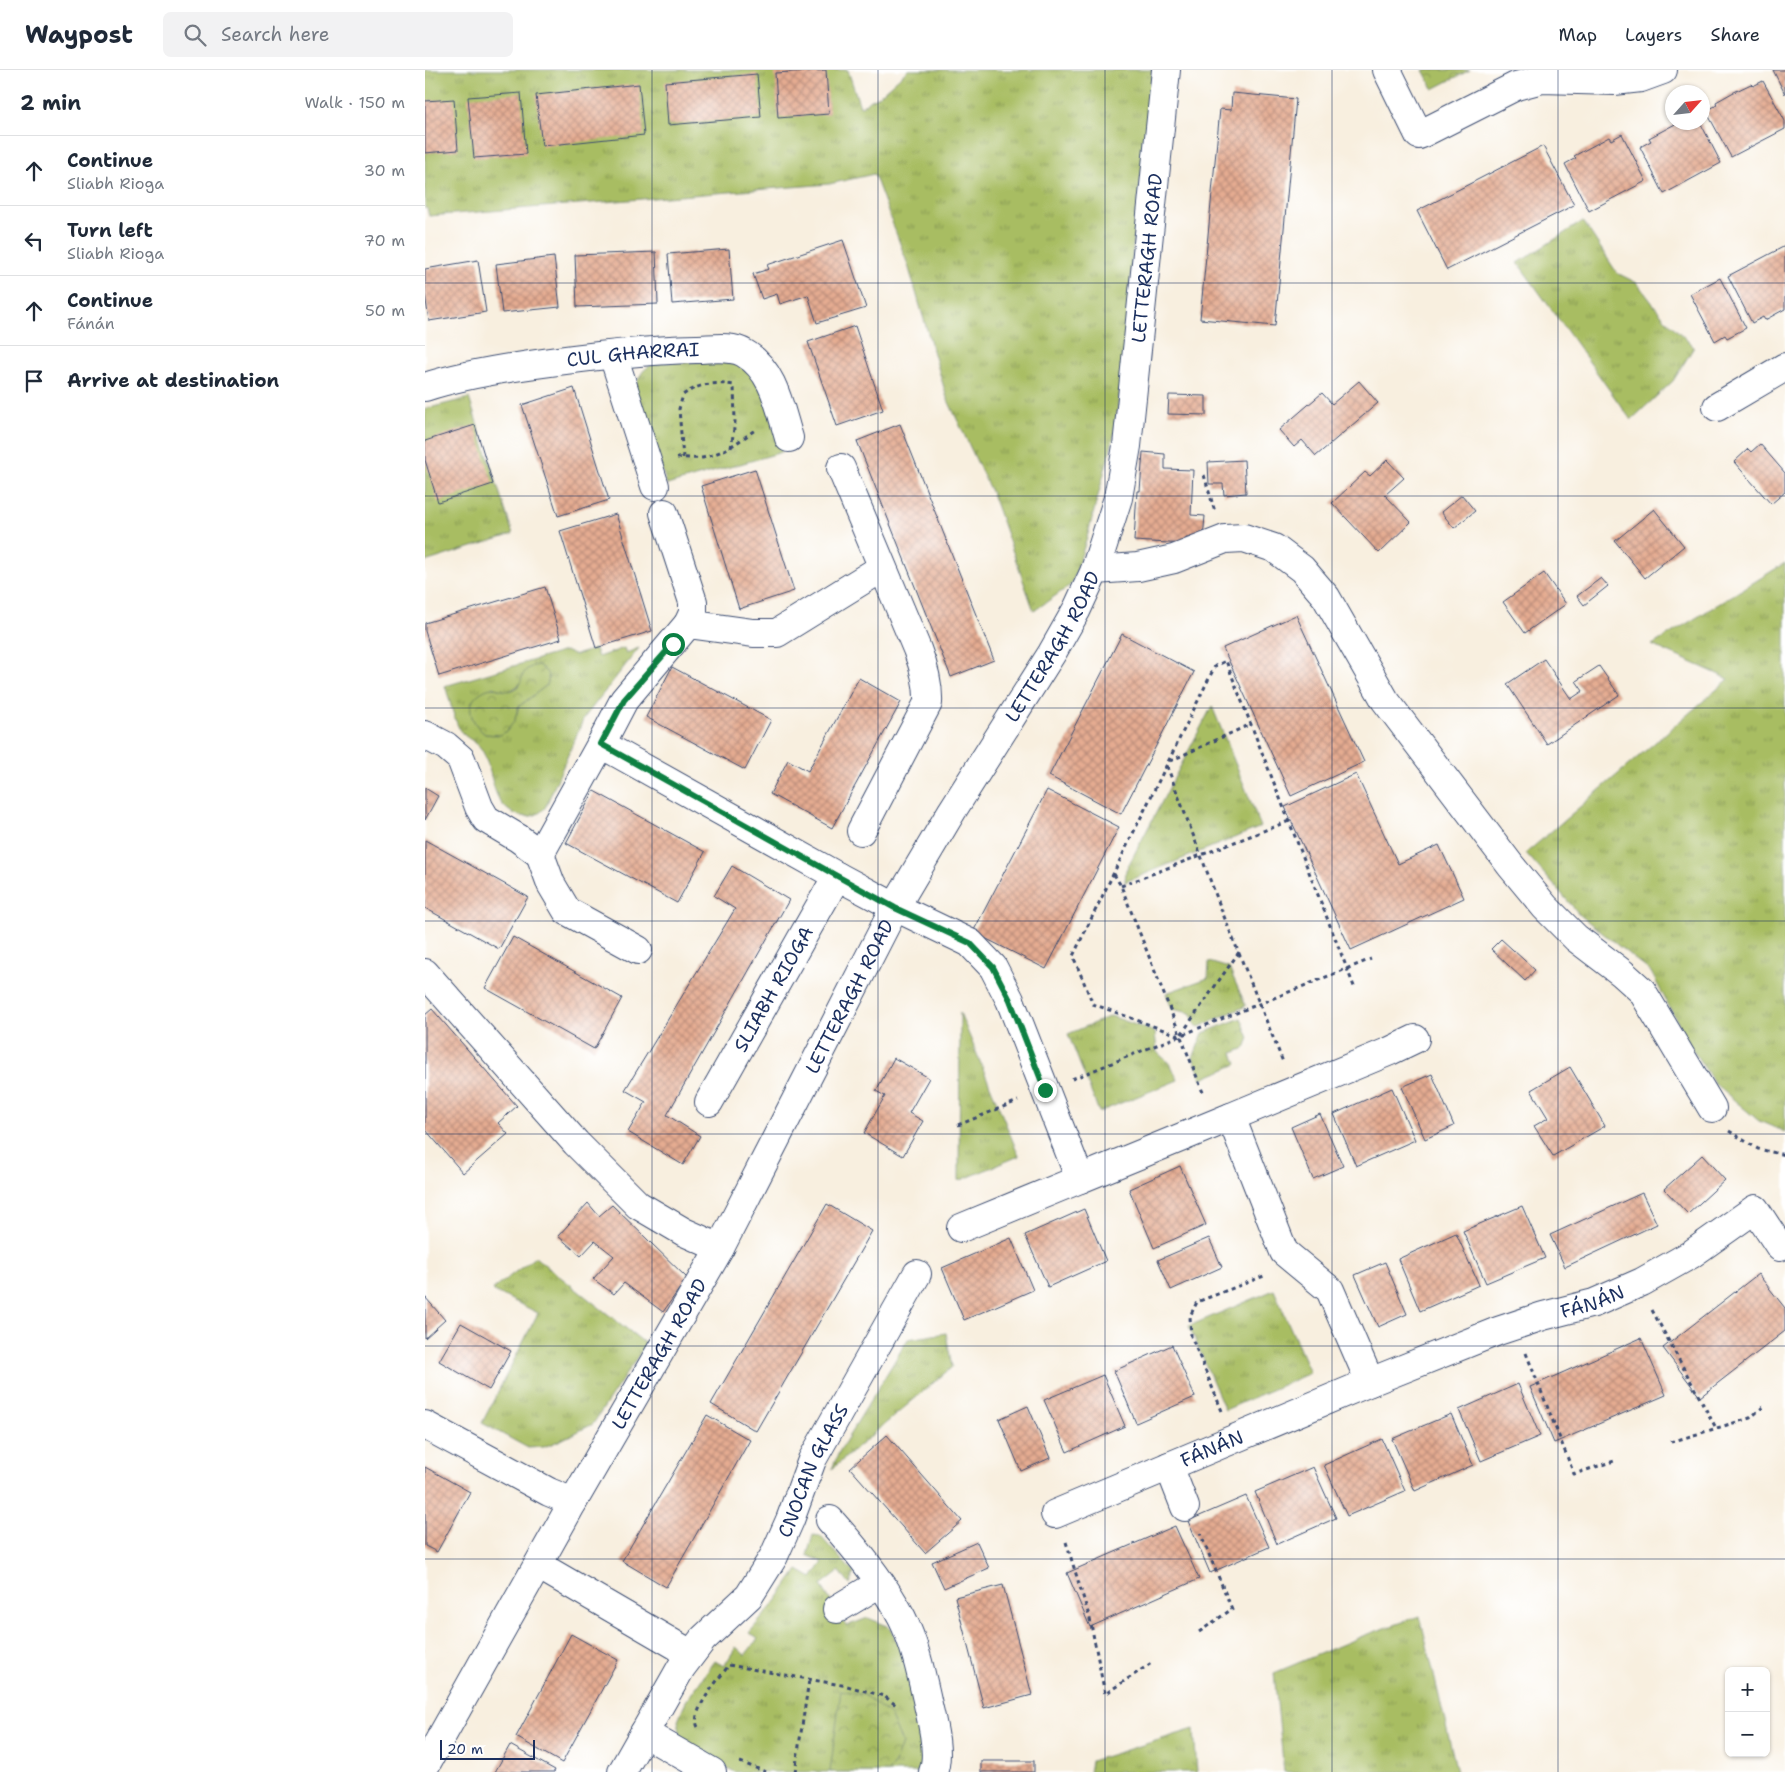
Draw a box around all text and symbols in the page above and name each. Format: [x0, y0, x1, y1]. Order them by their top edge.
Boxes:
search box [163, 12, 513, 57]
text: Waypost [25, 19, 133, 51]
icon: search [181, 21, 209, 49]
text: Search here [221, 22, 329, 47]
text: Map [1559, 23, 1597, 47]
text: Layers [1625, 23, 1682, 47]
text: Share [1710, 23, 1760, 47]
north arrow [1665, 85, 1710, 130]
text: 2 min [20, 89, 81, 117]
text: Walk · 150 m [304, 92, 405, 113]
text: Continue [67, 148, 153, 173]
icon: ahead [20, 157, 48, 185]
text: 30 m [364, 160, 405, 181]
street label: LETTERAGH ROAD [1125, 172, 1168, 344]
text: Sliabh Rioga [67, 173, 164, 194]
text: Turn left [67, 218, 153, 243]
icon: left [20, 227, 48, 255]
text: 70 m [364, 230, 405, 251]
text: Sliabh Rioga [67, 243, 164, 264]
text: Continue [67, 288, 153, 313]
icon: ahead [20, 297, 48, 325]
text: 50 m [365, 300, 405, 321]
text: Fánán [67, 313, 115, 334]
street label: CUL GHARRAI [565, 336, 700, 372]
icon: arrive [20, 367, 48, 395]
text: Arrive at destination [67, 368, 279, 393]
street label: LETTERAGH ROAD [999, 567, 1105, 727]
route start [662, 633, 685, 656]
street label: LETTERAGH ROAD [799, 915, 899, 1078]
street label: SLIABH RIOGA [727, 921, 819, 1056]
route end [1034, 1079, 1057, 1102]
street label: LETTERAGH ROAD [605, 1274, 712, 1434]
street label: FÁNÁN [1558, 1279, 1628, 1324]
street label: CNOCAN GLASS [771, 1399, 854, 1541]
street label: FÁNÁN [1177, 1424, 1247, 1473]
map controls [1725, 1667, 1770, 1757]
button: + [1725, 1667, 1770, 1712]
button: − [1725, 1712, 1770, 1757]
scale bar [440, 1737, 535, 1760]
text: 20 m [447, 1740, 483, 1758]

